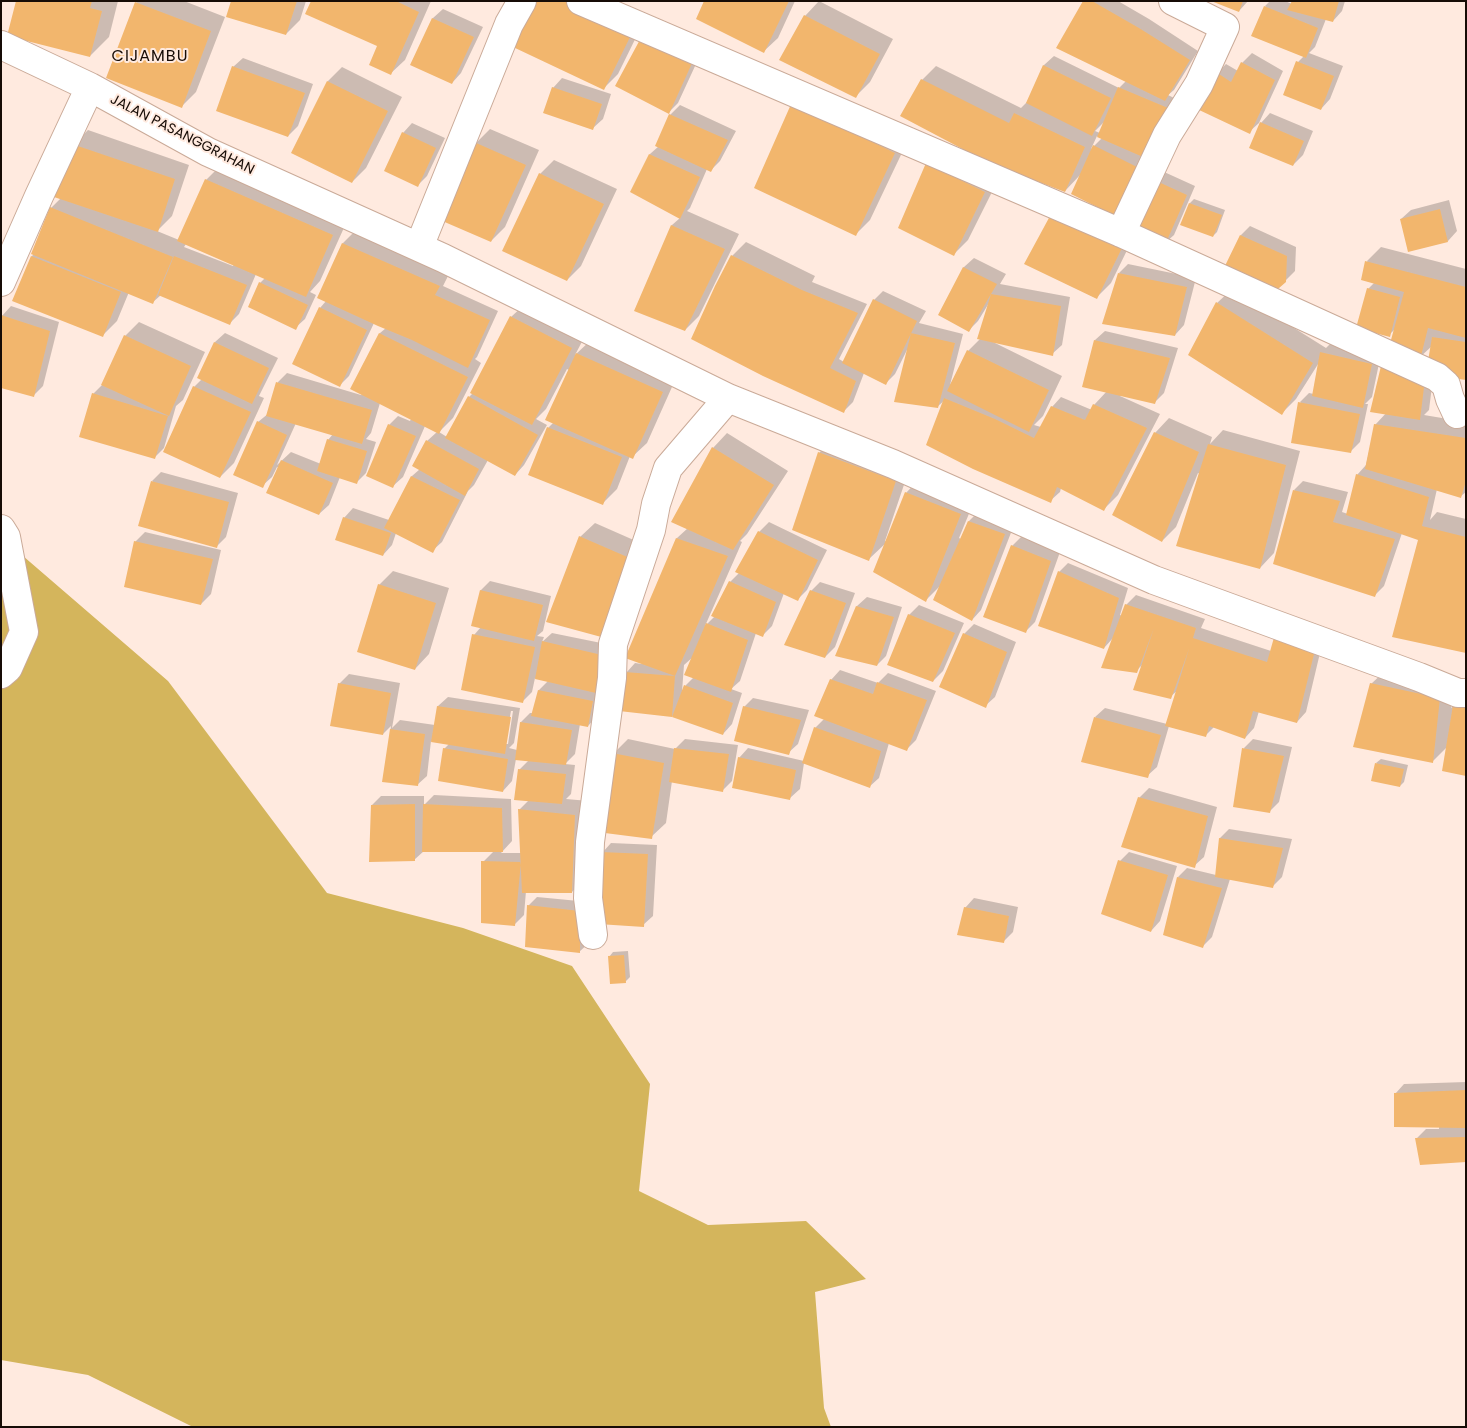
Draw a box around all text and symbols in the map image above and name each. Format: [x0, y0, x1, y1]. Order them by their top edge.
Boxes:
district label: CIJAMBU [111, 47, 189, 67]
street label: JALAN PASANGGRAHAN [107, 91, 257, 179]

